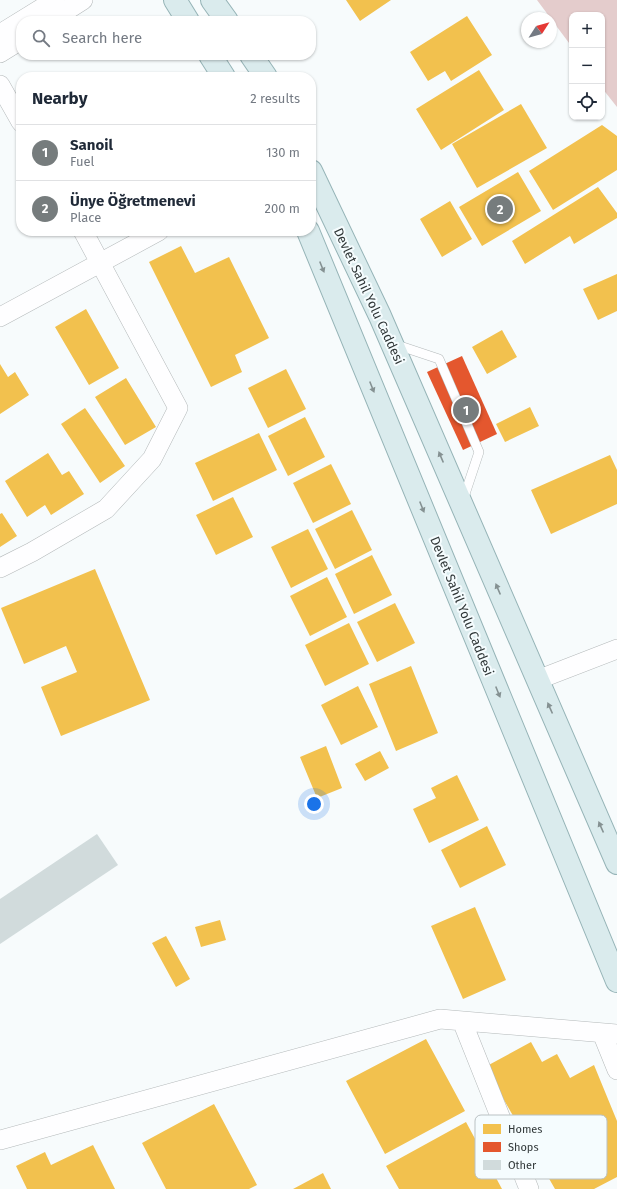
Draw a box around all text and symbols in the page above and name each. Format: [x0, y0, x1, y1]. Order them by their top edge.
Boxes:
north arrow [521, 12, 557, 48]
map controls [569, 12, 605, 120]
button: + [569, 12, 605, 48]
search box [16, 16, 316, 60]
icon: search [30, 27, 52, 49]
text: Search here [62, 29, 142, 47]
button: − [569, 48, 605, 84]
button: locate [569, 84, 605, 120]
text: Nearby [32, 88, 87, 109]
text: 2 results [250, 91, 300, 106]
text: Sanoil [70, 136, 113, 154]
text: 1 [42, 145, 48, 160]
text: 130 m [266, 145, 300, 160]
text: Fuel [70, 154, 94, 169]
text: Ünye Öğretmenevi [70, 192, 196, 210]
pin: 2 [487, 194, 513, 224]
text: 2 [42, 201, 48, 216]
text: 200 m [264, 201, 300, 216]
text: Place [70, 210, 101, 225]
street label: Devlet Sahil Yolu Caddesi [331, 225, 407, 367]
one-way arrow [320, 262, 326, 274]
one-way arrow [369, 382, 375, 393]
pin: 1 [453, 395, 479, 425]
one-way arrow [437, 450, 443, 462]
one-way arrow [419, 502, 425, 514]
street label: Devlet Sahil Yolu Caddesi [427, 534, 497, 678]
one-way arrow [495, 583, 501, 594]
one-way arrow [495, 687, 501, 698]
one-way arrow [546, 702, 553, 714]
your location [304, 794, 324, 814]
one-way arrow [598, 821, 604, 833]
legend [475, 1115, 607, 1179]
text: Homes [508, 1123, 542, 1136]
text: Shops [508, 1141, 539, 1154]
text: Other [508, 1159, 537, 1172]

